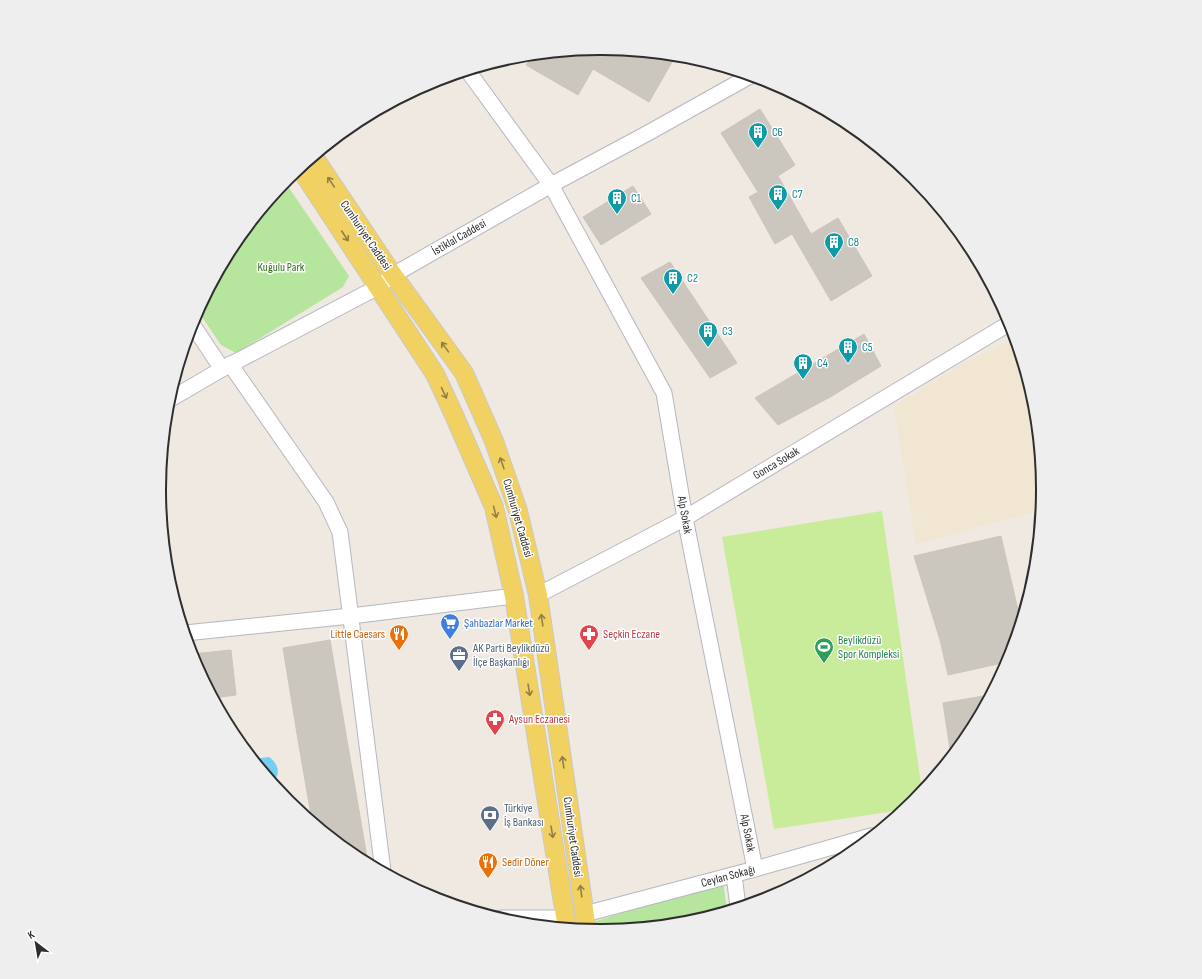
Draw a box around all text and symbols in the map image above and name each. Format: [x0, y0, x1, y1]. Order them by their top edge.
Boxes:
building icon: C6 [747, 121, 769, 149]
place label: C6 [772, 125, 783, 140]
one-way arrow [327, 177, 335, 188]
building icon: C7 [767, 183, 789, 211]
building icon: C1 [606, 187, 628, 215]
place label: C7 [792, 187, 803, 202]
place label: C1 [631, 191, 642, 206]
street label: Cumhuriyet Caddesi [337, 198, 394, 273]
street label: İstiklal Caddesi [430, 216, 489, 259]
one-way arrow [341, 230, 349, 242]
building icon: C8 [823, 231, 845, 259]
place label: C8 [848, 235, 859, 250]
park label: Kuğulu Park [258, 260, 305, 275]
building icon: C2 [662, 267, 684, 295]
place label: C2 [687, 271, 698, 286]
building icon: C3 [697, 320, 719, 348]
place label: C3 [722, 324, 733, 339]
building icon: C5 [837, 336, 859, 364]
place label: C5 [862, 340, 873, 355]
one-way arrow [441, 341, 449, 352]
building icon: C4 [792, 352, 814, 380]
place label: C4 [817, 356, 828, 371]
one-way arrow [441, 386, 448, 398]
street label: Gonca Sokak [750, 444, 802, 483]
one-way arrow [497, 457, 505, 469]
street label: Cumhuriyet Caddesi [499, 477, 536, 559]
street label: Alp Sokak [674, 494, 695, 536]
one-way arrow [492, 505, 499, 518]
supermarket icon: Şahbazlar Market [439, 612, 461, 640]
one-way arrow [538, 614, 546, 627]
place label: Şahbazlar Market [464, 616, 533, 631]
restaurant icon: Little Caesars [388, 623, 410, 651]
pharmacy icon: Seçkin Eczane [578, 623, 600, 651]
place label: Little Caesars [331, 627, 385, 642]
place label: Seçkin Eczane [603, 627, 660, 642]
place label: Beylikdüzü Spor Kompleksi [838, 633, 899, 662]
sports icon: Beylikdüzü Spor Kompleksi [813, 636, 835, 664]
place label: AK Parti Beylikdüzü İlçe Başkanlığı [472, 641, 550, 670]
office icon: AK Parti Beylikdüzü İlçe Başkanlığı [448, 644, 470, 672]
one-way arrow [525, 683, 533, 696]
pharmacy icon: Aysun Eczanesi [484, 708, 506, 736]
place label: Aysun Eczanesi [508, 712, 570, 727]
one-way arrow [559, 756, 567, 769]
street label: Cumhuriyet Caddesi [559, 796, 586, 878]
place label: Türkiye İş Bankası [504, 801, 544, 830]
bank icon: Türkiye İş Bankası [479, 804, 501, 832]
street label: Alp Sokak [736, 812, 759, 854]
one-way arrow [548, 825, 556, 838]
restaurant icon: Sedir Döner [477, 851, 499, 879]
place label: Sedir Döner [502, 855, 549, 870]
street label: Ceylan Sokağı [699, 862, 757, 891]
one-way arrow [577, 885, 585, 898]
north arrow [16, 923, 56, 963]
text: K [25, 928, 37, 942]

